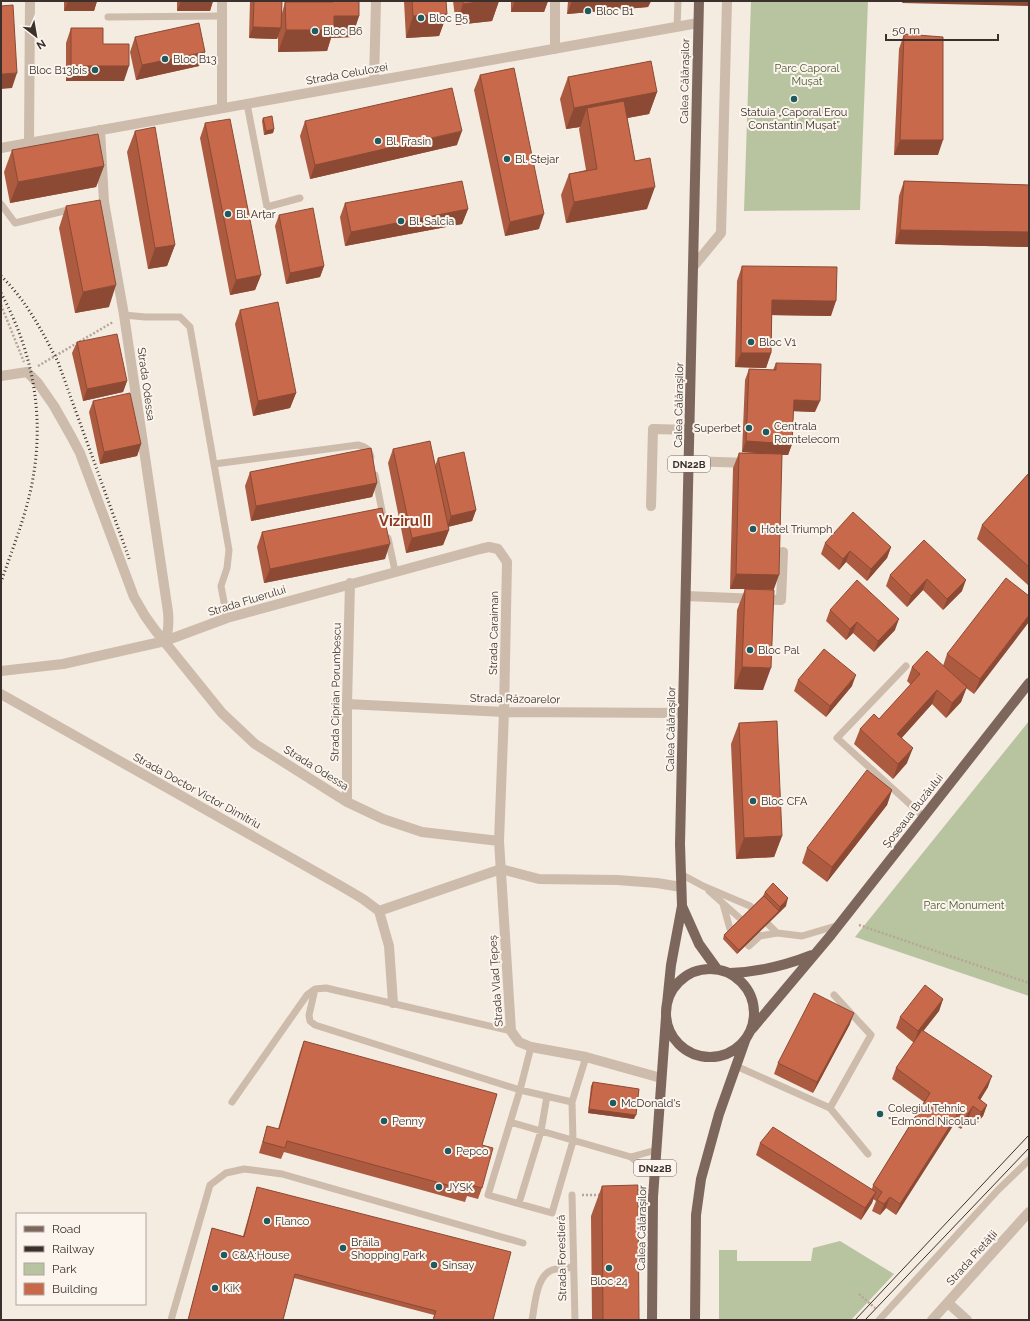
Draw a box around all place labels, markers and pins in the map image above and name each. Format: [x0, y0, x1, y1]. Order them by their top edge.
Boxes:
place label: Bloc B1 [596, 5, 634, 18]
marker: Bloc B1 [583, 6, 593, 16]
place label: Bloc B5 [429, 12, 468, 25]
marker: Bloc B5 [416, 13, 426, 23]
place label: Bloc B6 [323, 25, 363, 38]
marker: Bloc B6 [310, 26, 320, 36]
place label: Bloc B13 [173, 53, 217, 66]
marker: Bloc B13 [160, 54, 170, 64]
place label: Bloc B13bis [29, 64, 87, 77]
marker: Bloc B13bis [90, 65, 100, 75]
marker: Statuia „Caporal Erou Constantin Mușat” [789, 94, 799, 104]
place label: Statuia „Caporal Erou Constantin Mușat” [741, 106, 847, 132]
place label: Bl. Frasin [386, 135, 431, 148]
marker: Bl. Frasin [373, 136, 383, 146]
place label: Bl. Stejar [515, 153, 559, 166]
marker: Bl. Stejar [502, 154, 512, 164]
place label: Bl. Arțar [236, 208, 276, 221]
marker: Bl. Arțar [223, 209, 233, 219]
place label: Bl. Salcia [409, 215, 454, 228]
marker: Bl. Salcia [396, 216, 406, 226]
place label: Bloc V1 [759, 336, 797, 349]
marker: Bloc V1 [746, 337, 756, 347]
place label: Centrala Romtelecom [774, 420, 840, 446]
place label: Superbet [694, 422, 741, 435]
marker: Superbet [744, 423, 754, 433]
marker: Centrala Romtelecom [761, 427, 771, 437]
place label: Hotel Triumph [761, 523, 833, 536]
marker: Hotel Triumph [748, 524, 758, 534]
place label: Bloc Pal [758, 644, 799, 657]
marker: Bloc Pal [745, 645, 755, 655]
place label: Bloc CFA [761, 795, 808, 808]
marker: Bloc CFA [748, 796, 758, 806]
place label: McDonald's [621, 1097, 681, 1110]
marker: McDonald's [608, 1098, 618, 1108]
place label: Colegiul Tehnic "Edmond Nicolau" [888, 1102, 979, 1128]
marker: Colegiul Tehnic "Edmond Nicolau" [875, 1109, 885, 1119]
place label: Penny [392, 1115, 424, 1128]
marker: Penny [379, 1116, 389, 1126]
place label: Pepco [456, 1145, 489, 1158]
marker: Pepco [443, 1146, 453, 1156]
place label: JYSK [447, 1181, 474, 1194]
marker: JYSK [434, 1182, 444, 1192]
place label: Flanco [275, 1215, 310, 1228]
marker: Flanco [262, 1216, 272, 1226]
place label: Brăila Shopping Park [351, 1236, 425, 1262]
marker: Brăila Shopping Park [338, 1243, 348, 1253]
place label: C&A;House [232, 1249, 290, 1262]
marker: C&A;House [219, 1250, 229, 1260]
place label: Sinsay [442, 1259, 475, 1272]
marker: Sinsay [429, 1260, 439, 1270]
marker: Bloc 24 [604, 1263, 614, 1273]
place label: Bloc 24 [590, 1275, 628, 1288]
place label: KiK [223, 1282, 240, 1295]
marker: KiK [210, 1283, 220, 1293]

